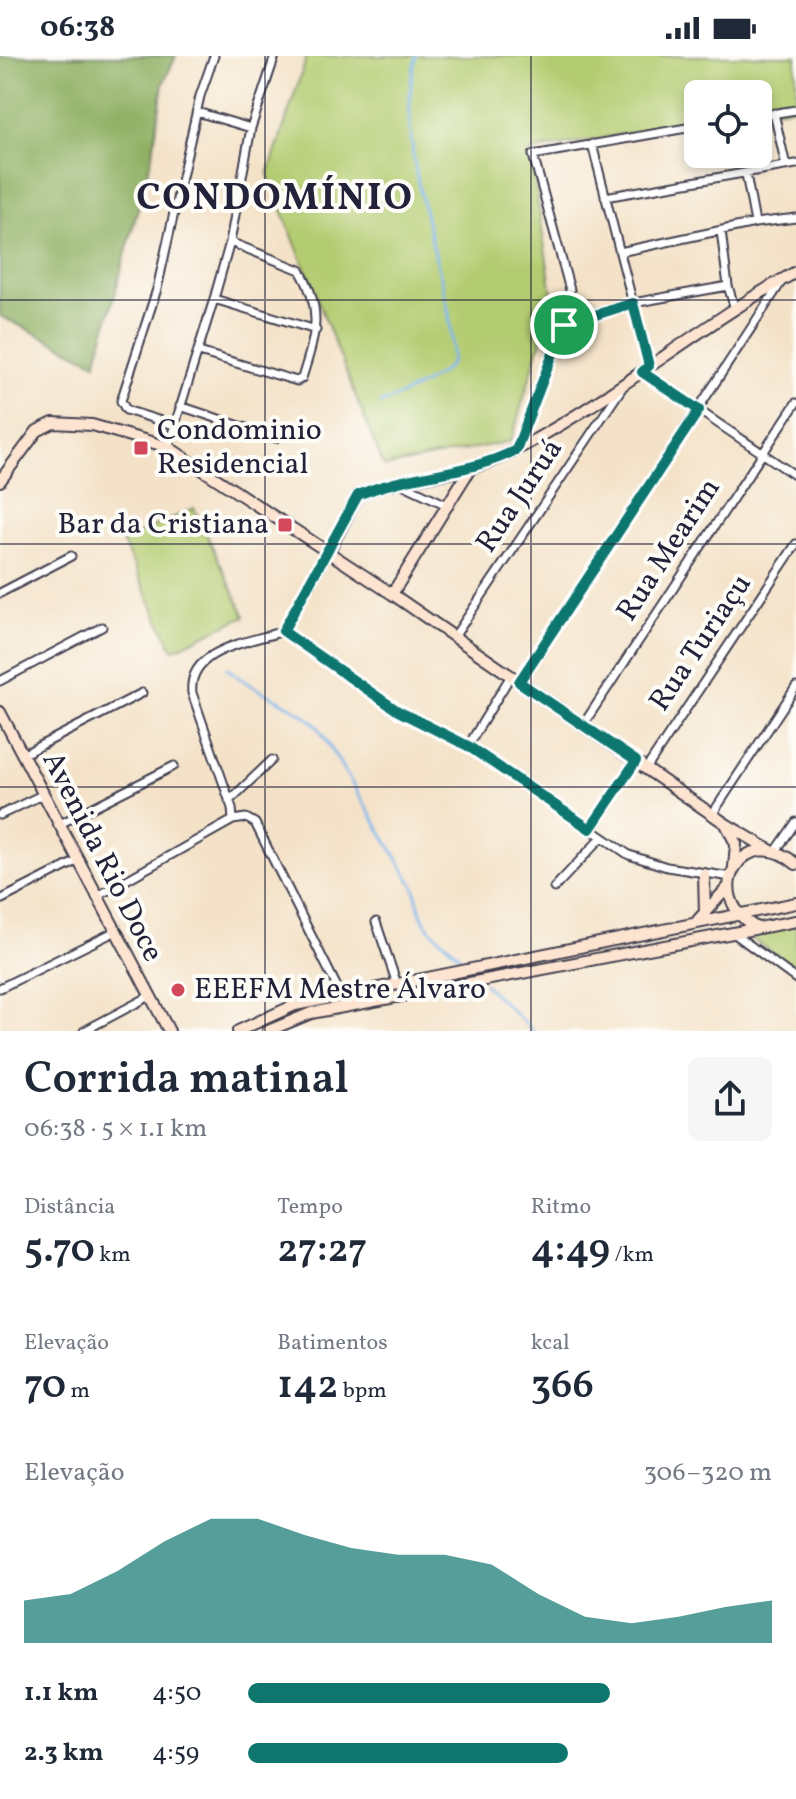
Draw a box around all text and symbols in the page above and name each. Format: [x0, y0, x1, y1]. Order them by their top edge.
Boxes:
text: 06:38 [40, 7, 115, 49]
map controls [684, 80, 772, 168]
button: locate [684, 80, 772, 168]
district label: CONDOMÍNIO [136, 173, 414, 226]
pin [530, 291, 598, 359]
icon: arrive [542, 303, 586, 347]
place label: Condominio Residencial [157, 410, 322, 486]
street label: Rua Juruá [466, 431, 574, 561]
marker: Condominio Residencial [132, 439, 150, 457]
street label: Rua Mearim [607, 470, 731, 630]
place label: Bar da Cristiana [58, 504, 269, 546]
marker: Bar da Cristiana [276, 516, 294, 534]
street label: Rua Turiaçu [640, 566, 762, 720]
street label: Avenida Rio Doce [31, 745, 173, 969]
place label: EEEFM Mestre Álvaro [194, 969, 486, 1011]
marker: EEEFM Mestre Álvaro [169, 981, 187, 999]
text: Corrida matinal [24, 1050, 349, 1111]
button: share [688, 1057, 772, 1141]
text: 06:38 · 5 × 1.1 km [24, 1111, 207, 1147]
text: Distância [24, 1192, 115, 1223]
text: Tempo [277, 1192, 343, 1223]
text: Ritmo [531, 1192, 591, 1223]
text: 5.70 [24, 1223, 95, 1279]
text: 27:27 [277, 1223, 367, 1279]
text: 4:49 [531, 1223, 610, 1279]
text: km [95, 1240, 131, 1271]
text: /km [610, 1240, 654, 1271]
text: Elevação [24, 1328, 109, 1359]
text: Batimentos [277, 1328, 388, 1359]
text: kcal [531, 1328, 570, 1359]
text: 70 [24, 1359, 66, 1415]
text: 142 [277, 1359, 338, 1415]
text: 366 [531, 1359, 594, 1415]
text: m [66, 1376, 90, 1407]
text: bpm [338, 1376, 387, 1407]
text: Elevação [24, 1455, 125, 1491]
text: 306–320 m [644, 1455, 772, 1491]
text: 1.1 km [24, 1675, 98, 1711]
text: 4:50 [152, 1675, 201, 1711]
text: 2.3 km [24, 1735, 104, 1771]
text: 4:59 [152, 1735, 199, 1771]

